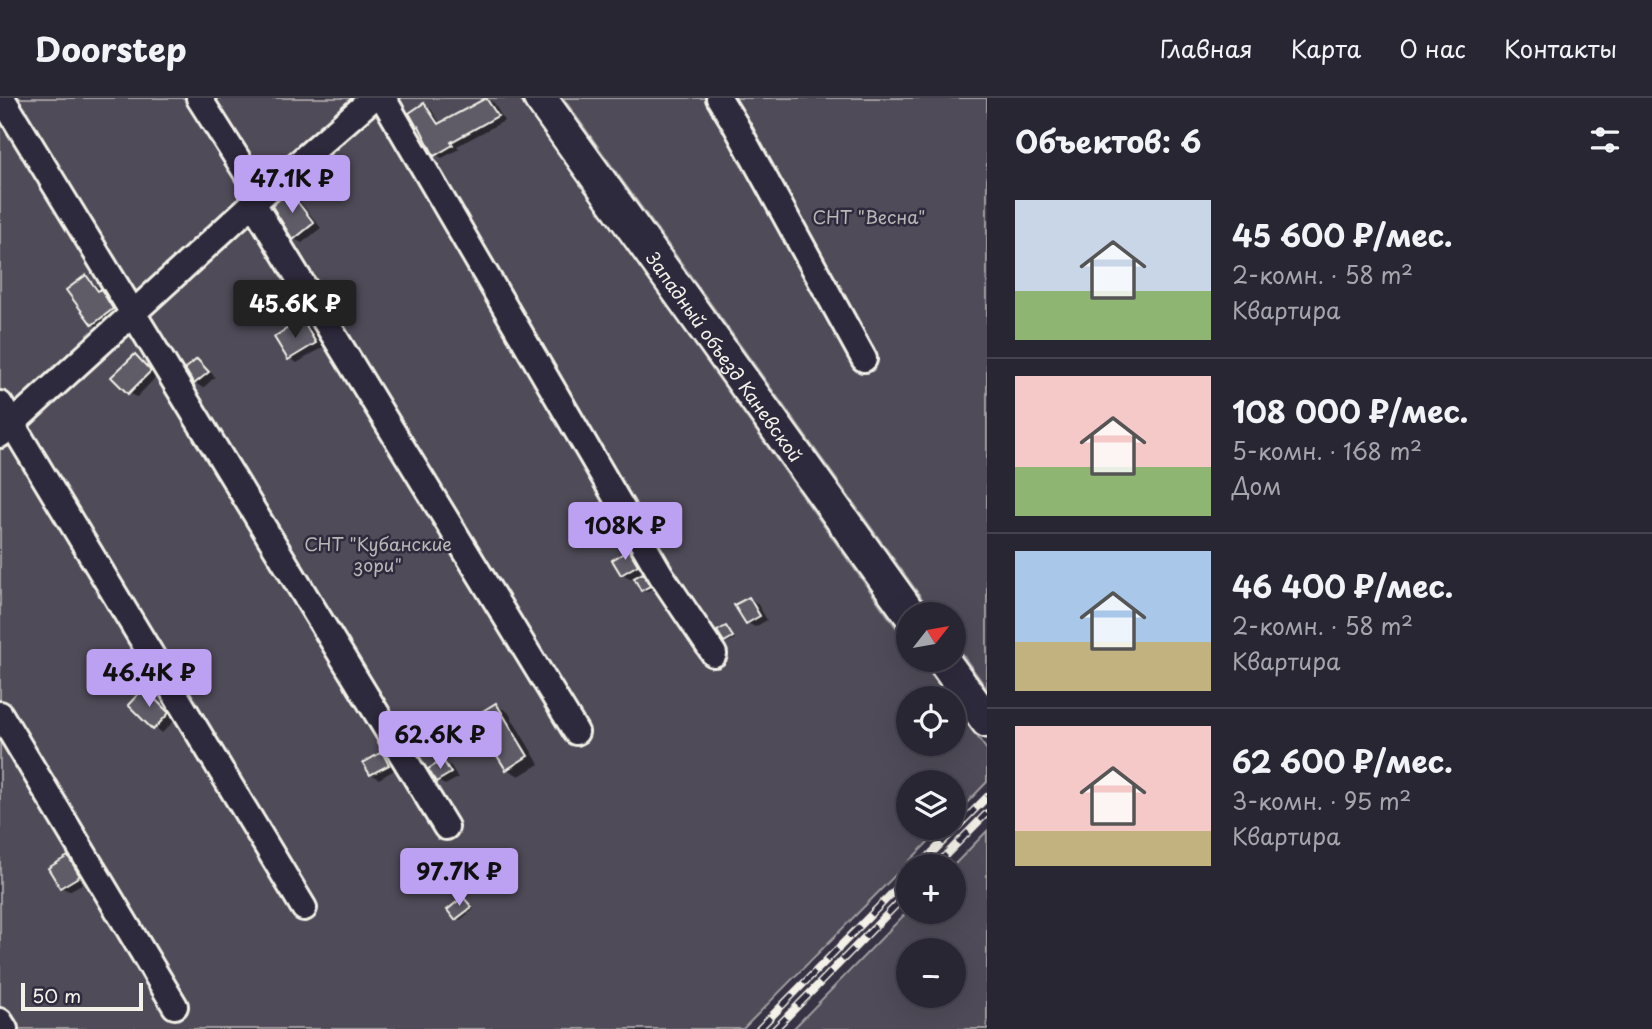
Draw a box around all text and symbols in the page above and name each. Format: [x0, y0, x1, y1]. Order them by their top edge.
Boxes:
text: Doorstep [35, 23, 187, 73]
text: Главная [1160, 30, 1253, 66]
text: Карта [1291, 30, 1361, 66]
text: О нас [1399, 30, 1466, 66]
text: Контакты [1504, 30, 1617, 66]
text: Объектов: 6 [1015, 118, 1201, 163]
icon: filters [1586, 121, 1624, 159]
pin: 47.1K ₽ [227, 156, 357, 215]
text: 47.1K ₽ [250, 160, 334, 195]
park label: СНТ "Весна" [812, 203, 926, 230]
text: 45 600 ₽/мес. [1232, 212, 1453, 257]
icon: home [1071, 228, 1155, 312]
street label: Западный объезд Каневской [641, 246, 810, 467]
text: 2-комн. · 58 m² [1232, 257, 1413, 292]
pin: 45.6K ₽ [230, 280, 360, 340]
text: 45.6K ₽ [249, 285, 341, 320]
text: Квартира [1232, 292, 1340, 327]
text: 108 000 ₽/мес. [1232, 388, 1468, 433]
icon: home [1071, 404, 1155, 488]
text: 5-комн. · 168 m² [1232, 433, 1422, 468]
text: Дом [1232, 468, 1281, 503]
pin: 108K ₽ [568, 503, 682, 562]
text: 108K ₽ [584, 507, 666, 542]
park label: СНТ "Кубанские зори" [304, 530, 452, 578]
text: 46 400 ₽/мес. [1232, 563, 1453, 608]
icon: home [1071, 579, 1155, 663]
north arrow [896, 602, 966, 672]
map controls [896, 602, 966, 1008]
text: 2-комн. · 58 m² [1232, 608, 1413, 643]
text: Квартира [1232, 643, 1340, 678]
pin: 46.4K ₽ [84, 650, 214, 709]
text: 46.4K ₽ [103, 654, 195, 689]
button: locate [896, 686, 966, 756]
pin: 62.6K ₽ [375, 712, 505, 771]
text: 62.6K ₽ [395, 716, 485, 751]
text: 62 600 ₽/мес. [1232, 738, 1453, 783]
icon: home [1071, 754, 1155, 838]
button: layers [896, 770, 966, 840]
text: 3-комн. · 95 m² [1232, 783, 1411, 818]
text: Квартира [1232, 818, 1340, 853]
pin: 97.7K ₽ [394, 848, 524, 908]
text: 97.7K ₽ [416, 853, 502, 888]
button: + [896, 854, 966, 924]
button: − [896, 938, 966, 1008]
scale bar [21, 980, 144, 1012]
text: 50 m [32, 981, 81, 1009]

